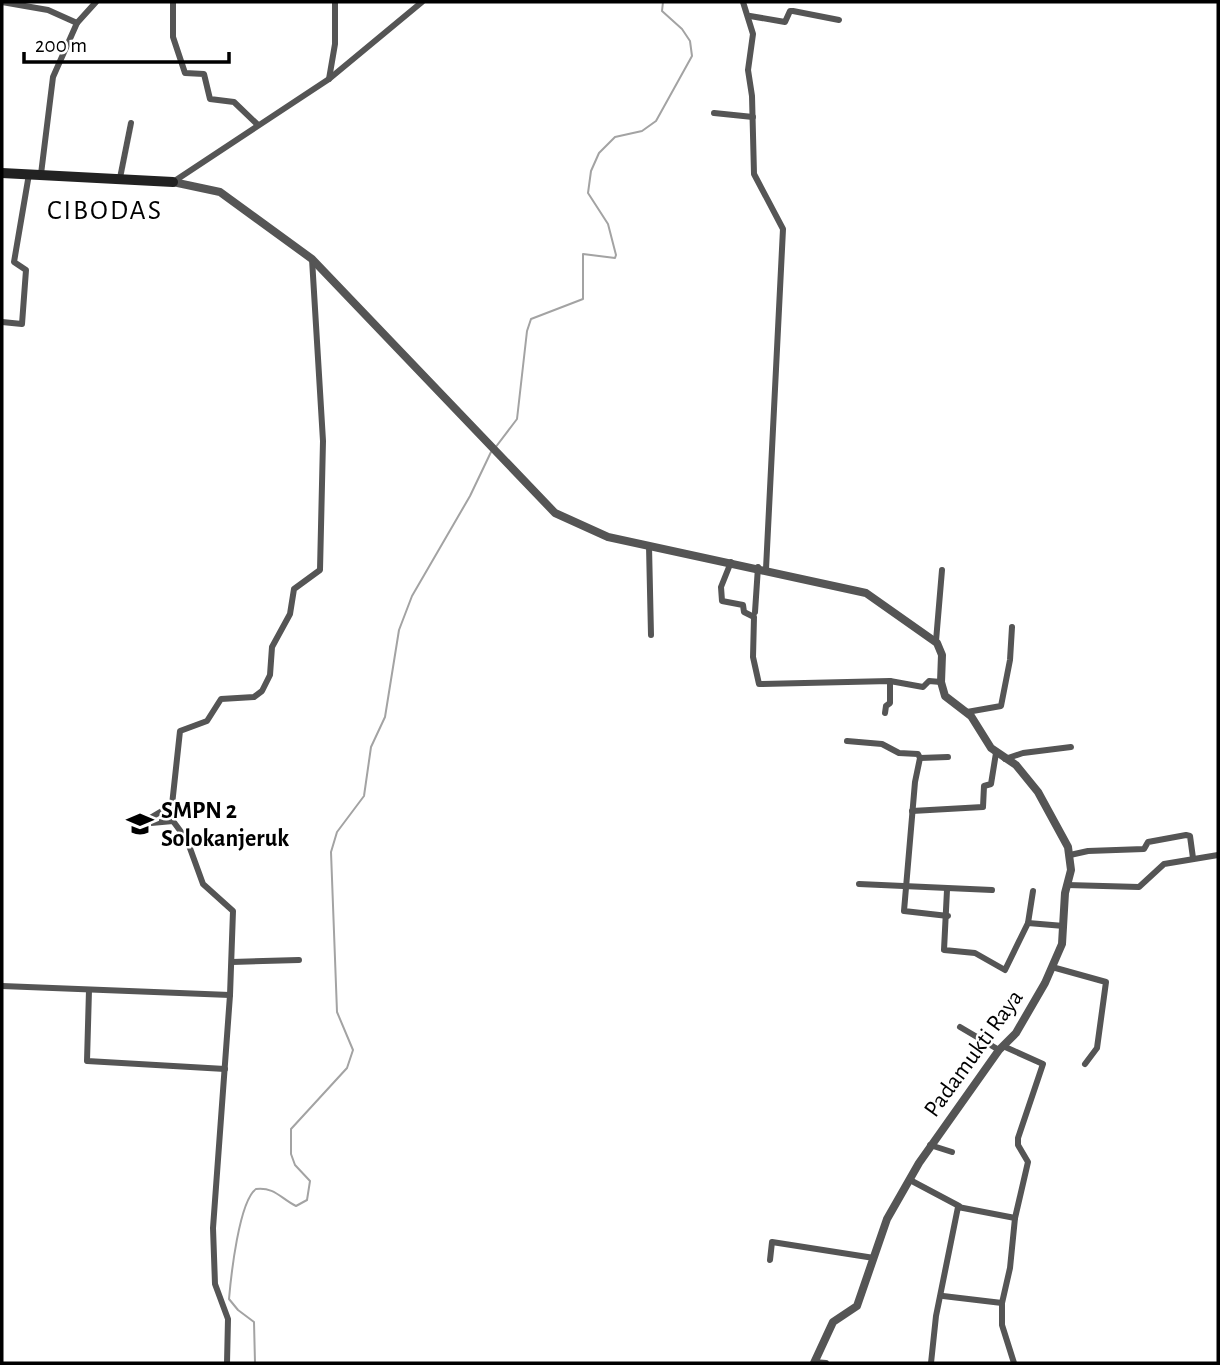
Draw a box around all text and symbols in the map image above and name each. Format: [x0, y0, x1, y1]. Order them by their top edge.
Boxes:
scale bar [24, 21, 229, 65]
text: 200 m [35, 35, 87, 56]
district label: CIBODAS [47, 197, 163, 225]
place label: SMPN 2 Solokanjeruk [161, 799, 289, 851]
school or university icon: SMPN 2 Solokanjeruk [125, 809, 155, 839]
street label: Padamukti Raya [920, 986, 1028, 1122]

